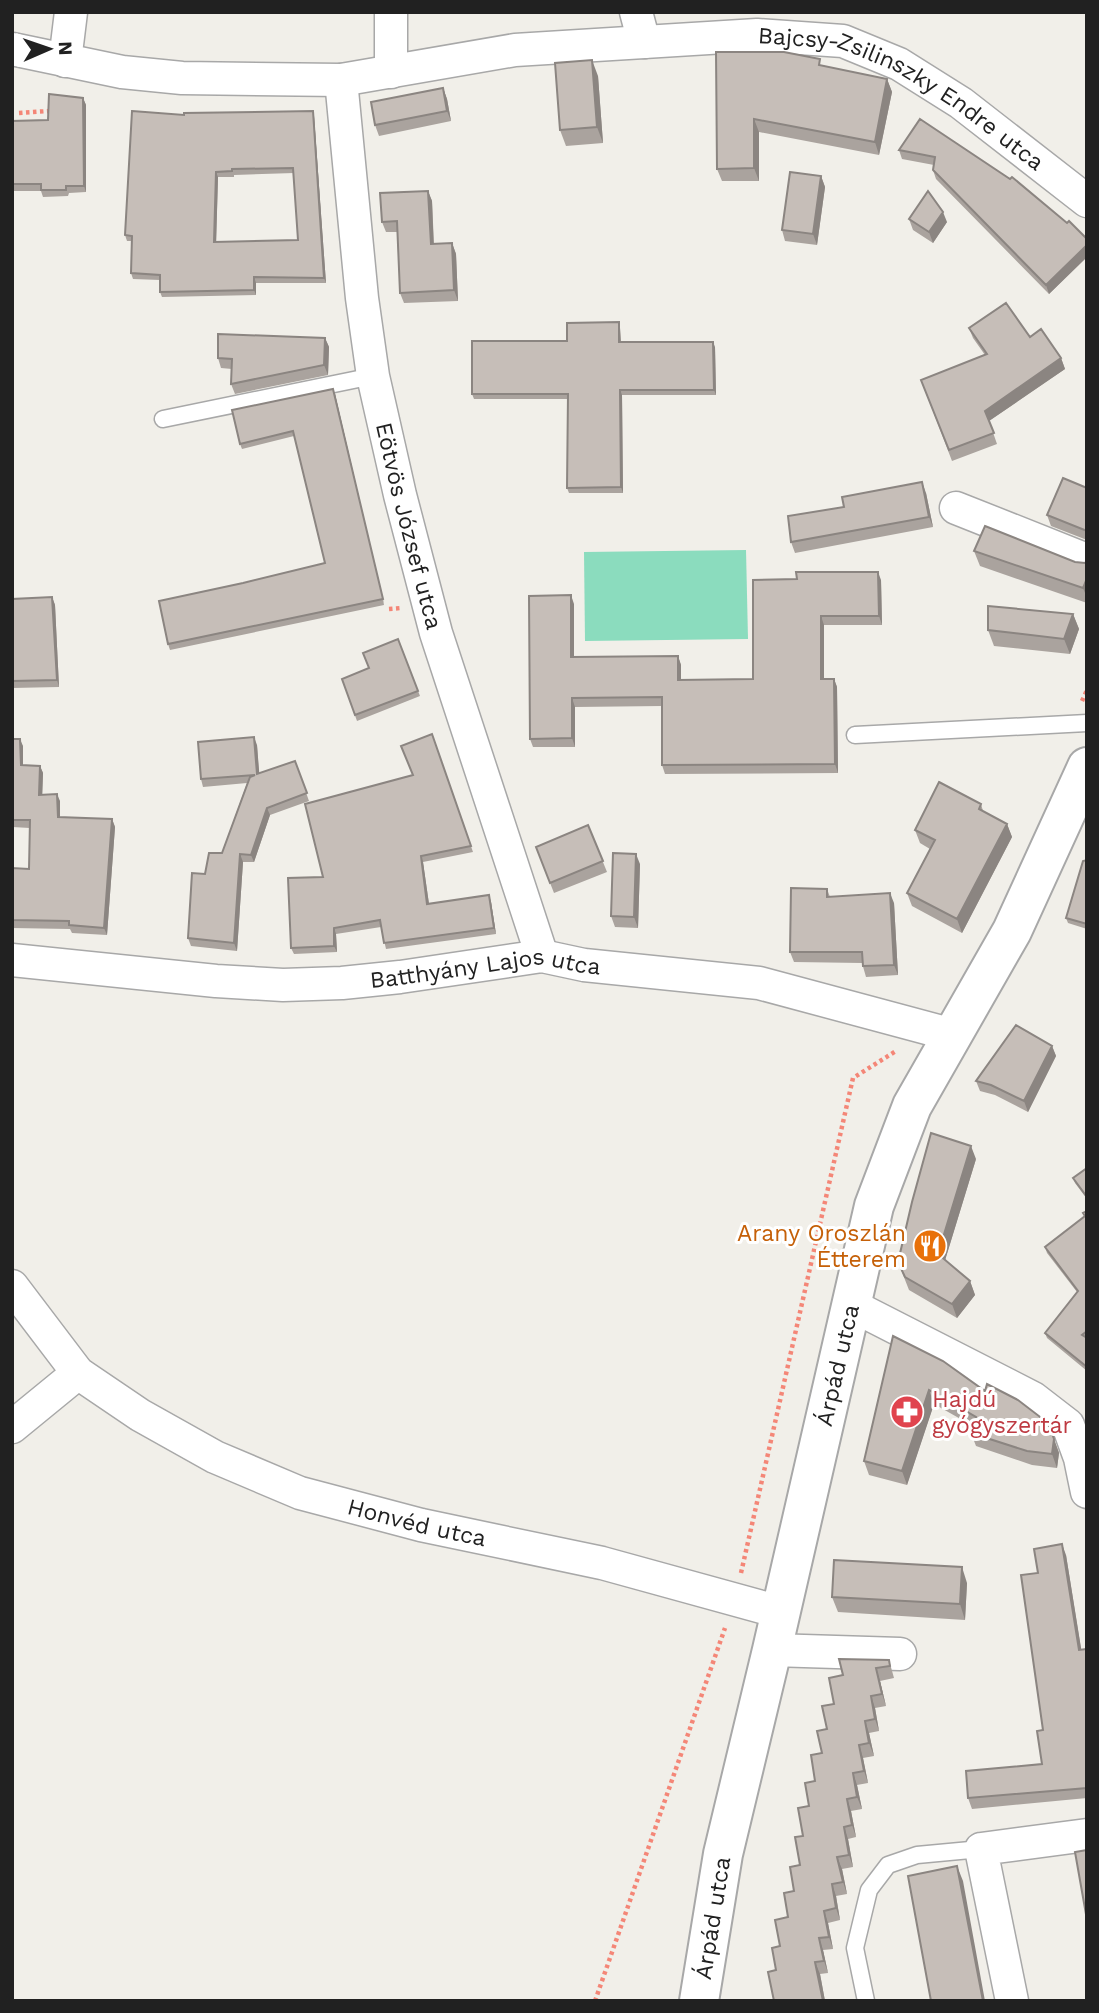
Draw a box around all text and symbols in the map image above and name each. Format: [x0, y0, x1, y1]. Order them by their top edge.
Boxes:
north arrow [14, 14, 84, 84]
street label: Bajcsy-Zsilinszky Endre utca [757, 22, 1049, 176]
text: N [54, 41, 77, 56]
street label: Eötvös József utca [370, 420, 448, 632]
street label: Batthyány Lajos utca [369, 943, 602, 994]
place label: Arany Oroszlán Étterem [737, 1220, 906, 1273]
restaurant icon: Arany Oroszlán Étterem [911, 1227, 949, 1265]
street label: Árpád utca [811, 1302, 865, 1429]
place label: Hajdú gyógyszertár [932, 1386, 1072, 1439]
pharmacy icon: Hajdú gyógyszertár [888, 1393, 926, 1431]
street label: Honvéd utca [345, 1493, 489, 1552]
street label: Árpád utca [690, 1855, 736, 1982]

